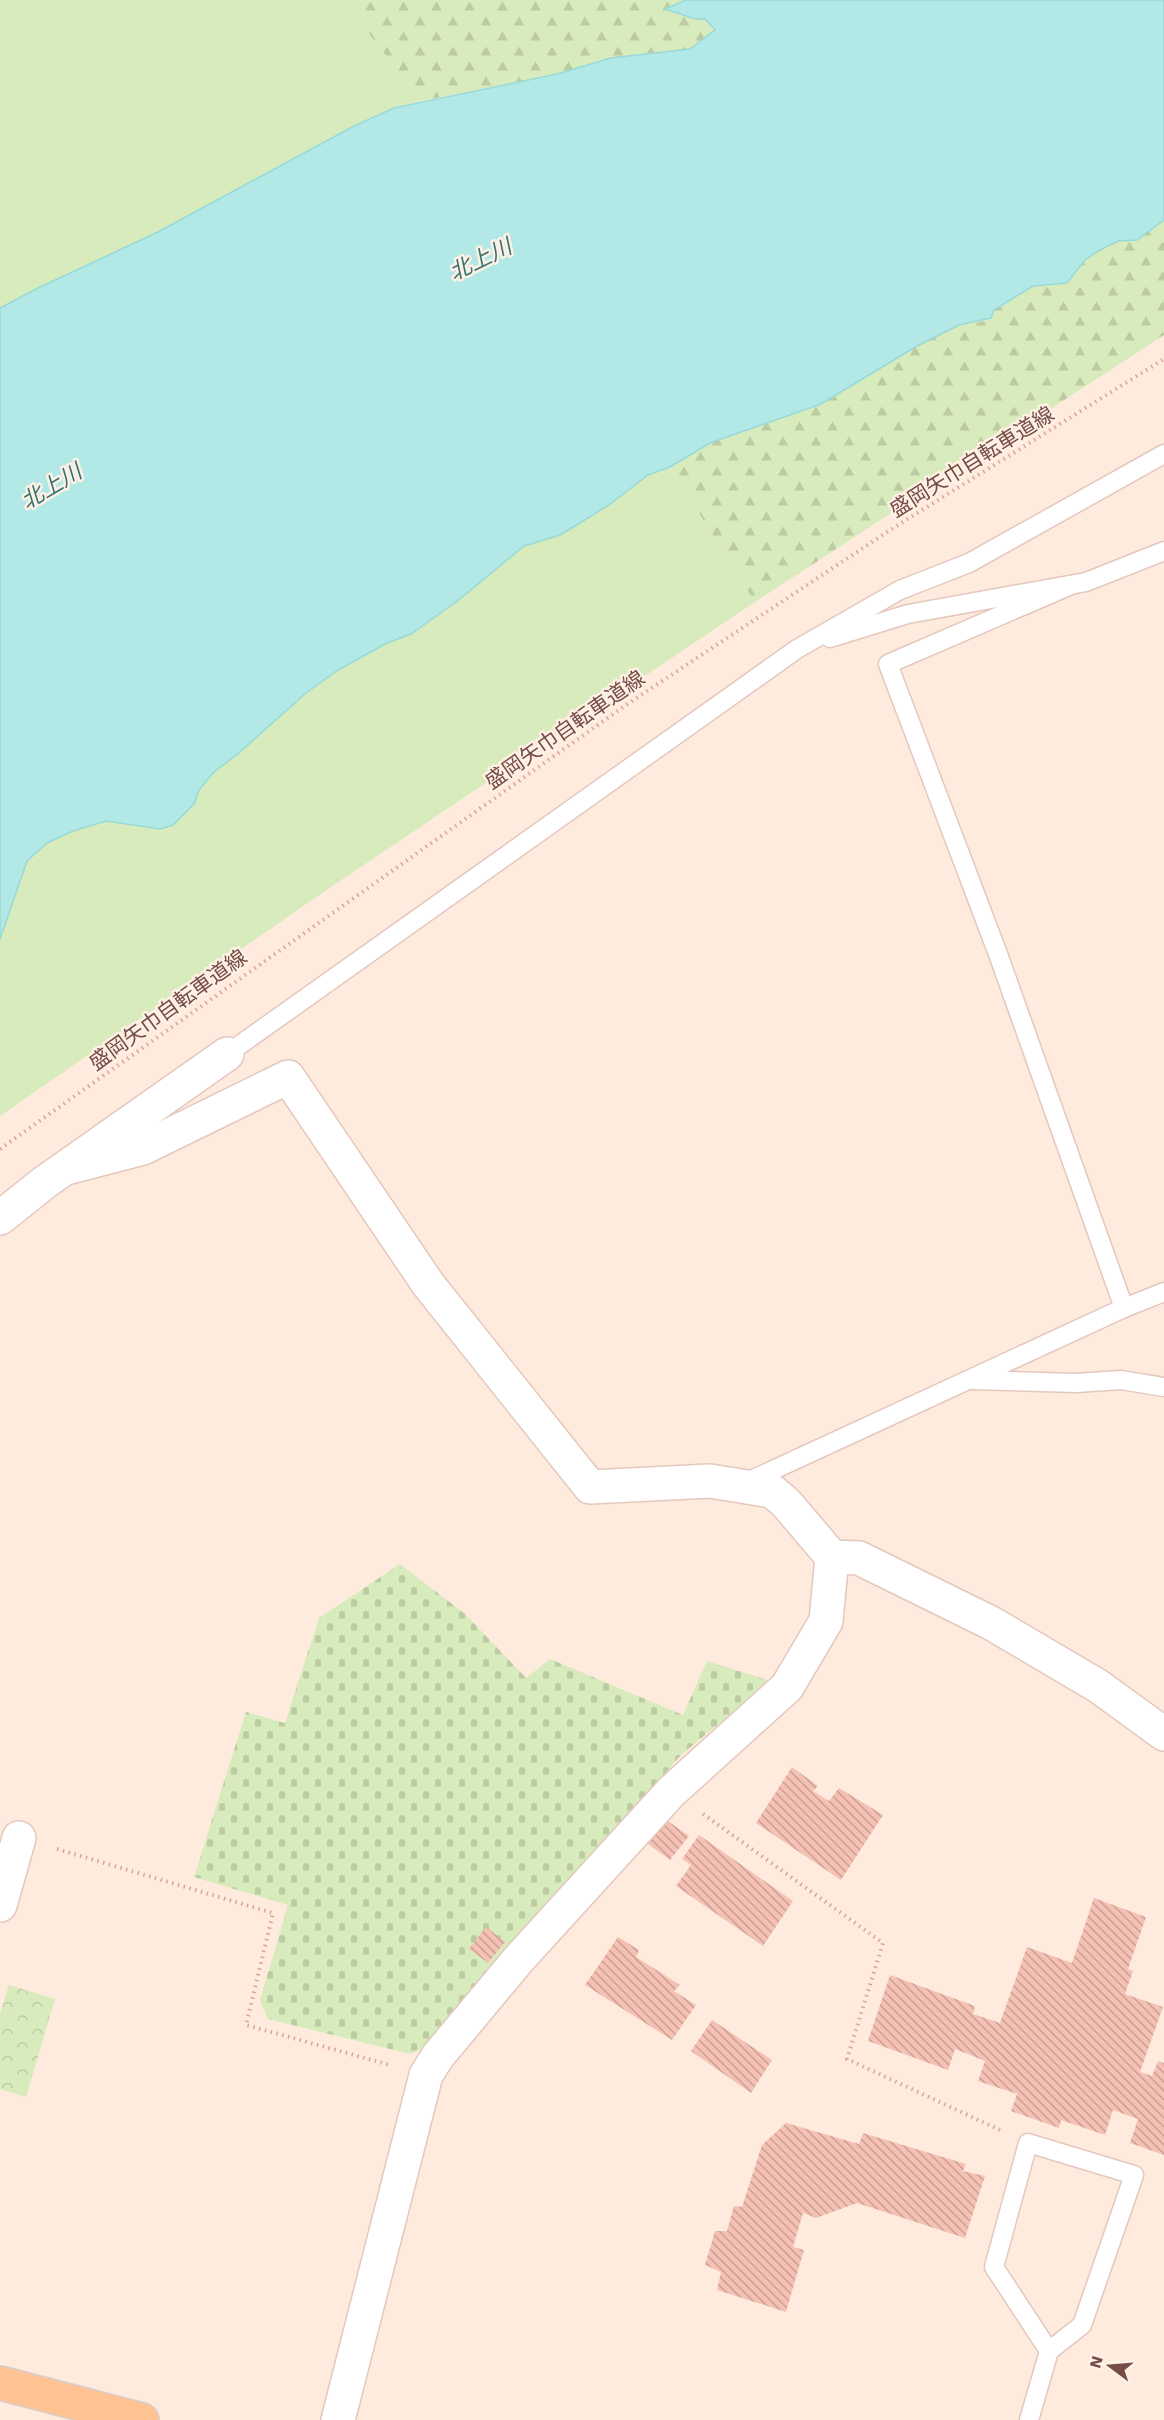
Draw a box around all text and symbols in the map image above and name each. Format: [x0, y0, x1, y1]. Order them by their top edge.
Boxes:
water label: 北上川 [445, 233, 517, 285]
street label: 盛岡矢巾自転車道線 [885, 401, 1058, 522]
water label: 北上川 [17, 458, 88, 514]
street label: 盛岡矢巾自転車道線 [480, 665, 649, 794]
street label: 盛岡矢巾自転車道線 [84, 944, 252, 1075]
north arrow [1080, 2336, 1140, 2396]
text: N [1085, 2354, 1107, 2370]

